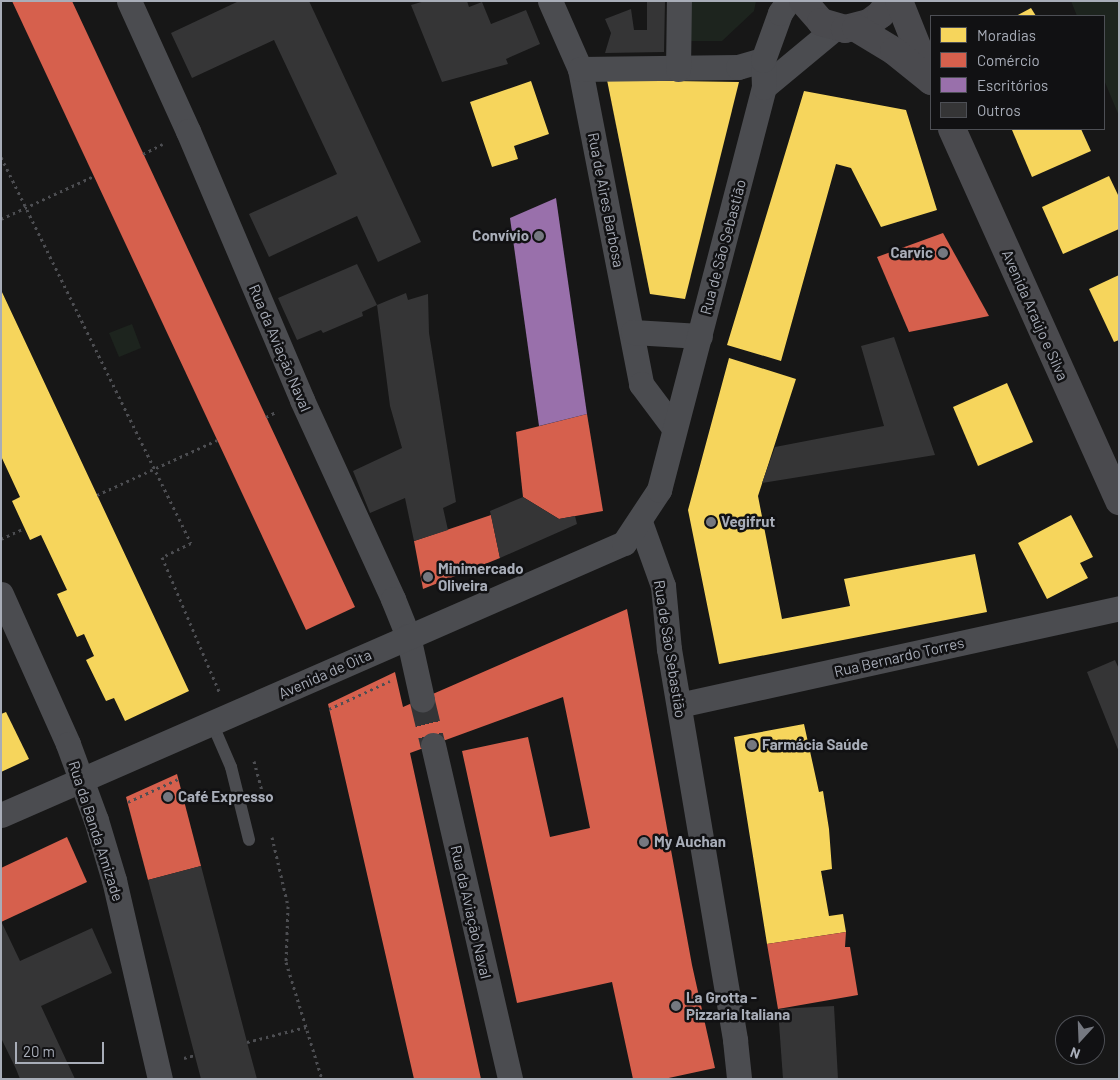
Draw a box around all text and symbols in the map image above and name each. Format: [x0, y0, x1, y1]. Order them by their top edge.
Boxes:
legend [930, 15, 1105, 130]
text: Moradias [977, 26, 1036, 44]
text: Comércio [977, 51, 1040, 69]
text: Escritórios [977, 76, 1048, 94]
text: Outros [977, 101, 1021, 119]
street label: Rua de Aires Barbosa [584, 131, 628, 269]
street label: Rua de São Sebastião [696, 177, 750, 317]
place label: Convívio [472, 227, 529, 245]
marker: Convívio [533, 230, 545, 242]
place label: Carvic [890, 244, 933, 262]
marker: Carvic [937, 247, 949, 259]
street label: Avenida Araújo e Silva [998, 247, 1072, 383]
street label: Rua da Aviação Naval [245, 282, 315, 414]
place label: Vegifrut [721, 513, 775, 531]
marker: Vegifrut [705, 516, 717, 528]
place label: Minimercado Oliveira [438, 559, 524, 594]
marker: Minimercado Oliveira [422, 571, 434, 583]
street label: Rua de São Sebastião [650, 579, 690, 719]
street label: Rua Bernardo Torres [832, 633, 966, 681]
street label: Avenida de Oita [276, 645, 374, 703]
place label: Farmácia Saúde [762, 736, 868, 754]
marker: Farmácia Saúde [746, 739, 758, 751]
street label: Rua da Banda Amizade [65, 759, 127, 903]
place label: Café Expresso [178, 788, 274, 806]
marker: Café Expresso [162, 791, 174, 803]
place label: My Auchan [654, 833, 726, 851]
marker: My Auchan [638, 836, 650, 848]
street label: Rua da Aviação Naval [447, 844, 495, 980]
place label: La Grotta - Pizzaria Italiana [686, 988, 790, 1023]
marker: La Grotta - Pizzaria Italiana [670, 1000, 682, 1012]
north arrow [1055, 1015, 1105, 1065]
scale bar [18, 1032, 106, 1064]
text: 20 m [23, 1042, 55, 1060]
text: N [1068, 1044, 1082, 1063]

